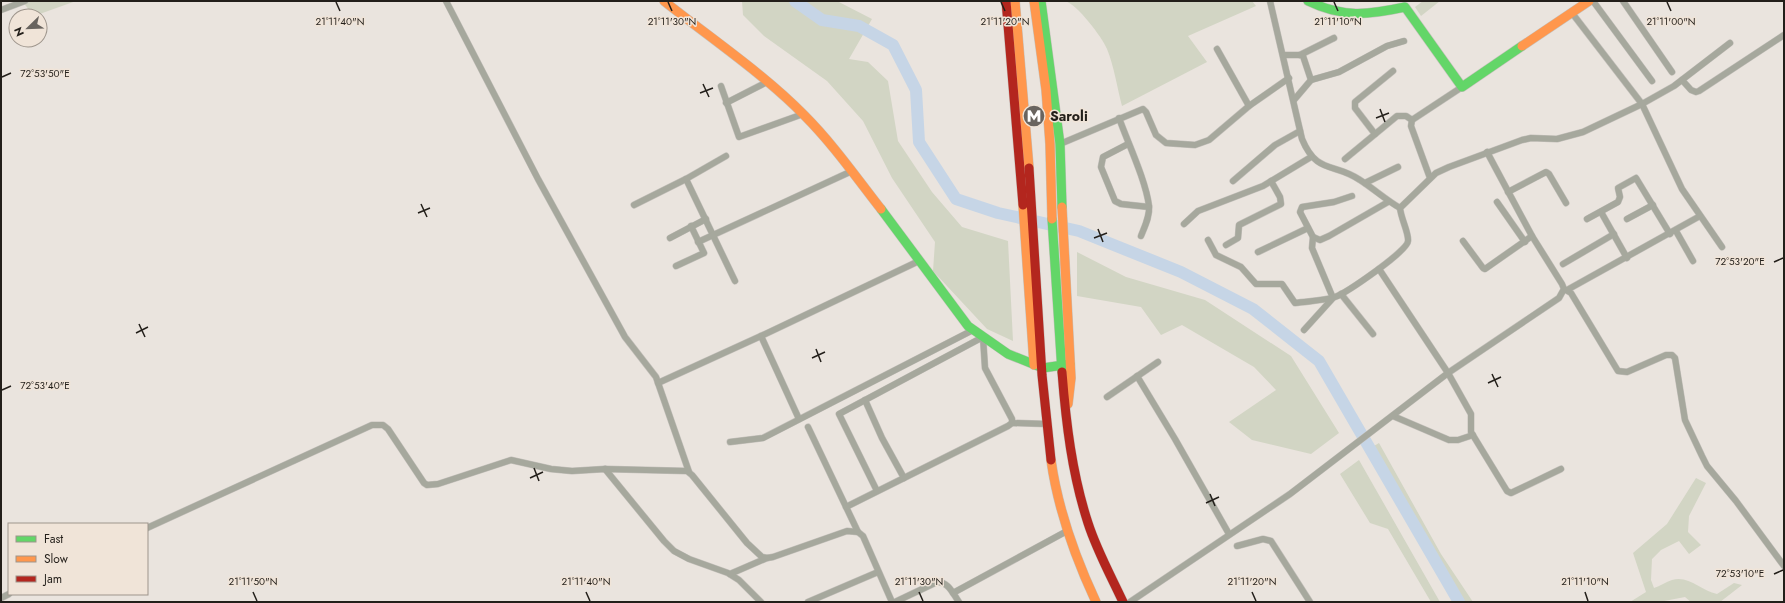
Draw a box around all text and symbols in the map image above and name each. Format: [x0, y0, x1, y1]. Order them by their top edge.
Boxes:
north arrow [8, 8, 48, 48]
text: 21°11'40"N [315, 14, 365, 29]
text: 21°11'30"N [648, 14, 696, 29]
text: 21°11'20"N [981, 14, 1029, 29]
text: 21°11'10"N [1314, 14, 1362, 29]
text: 21°11'00"N [1646, 14, 1696, 29]
text: N [10, 25, 28, 39]
text: 72°53'50"E [20, 66, 70, 81]
metro station icon: Saroli [1021, 103, 1047, 129]
place label: Saroli [1050, 106, 1088, 126]
text: 72°53'20"E [1715, 254, 1765, 269]
text: 72°53'40"E [20, 378, 70, 393]
legend [8, 523, 148, 595]
text: Fast [44, 530, 63, 548]
text: Slow [44, 550, 69, 568]
text: 72°53'10"E [1716, 566, 1764, 581]
text: Jam [42, 570, 62, 588]
text: 21°11'50"N [229, 574, 277, 589]
text: 21°11'40"N [561, 574, 611, 589]
text: 21°11'30"N [895, 574, 943, 589]
text: 21°11'20"N [1228, 574, 1276, 589]
text: 21°11'10"N [1561, 574, 1609, 589]

